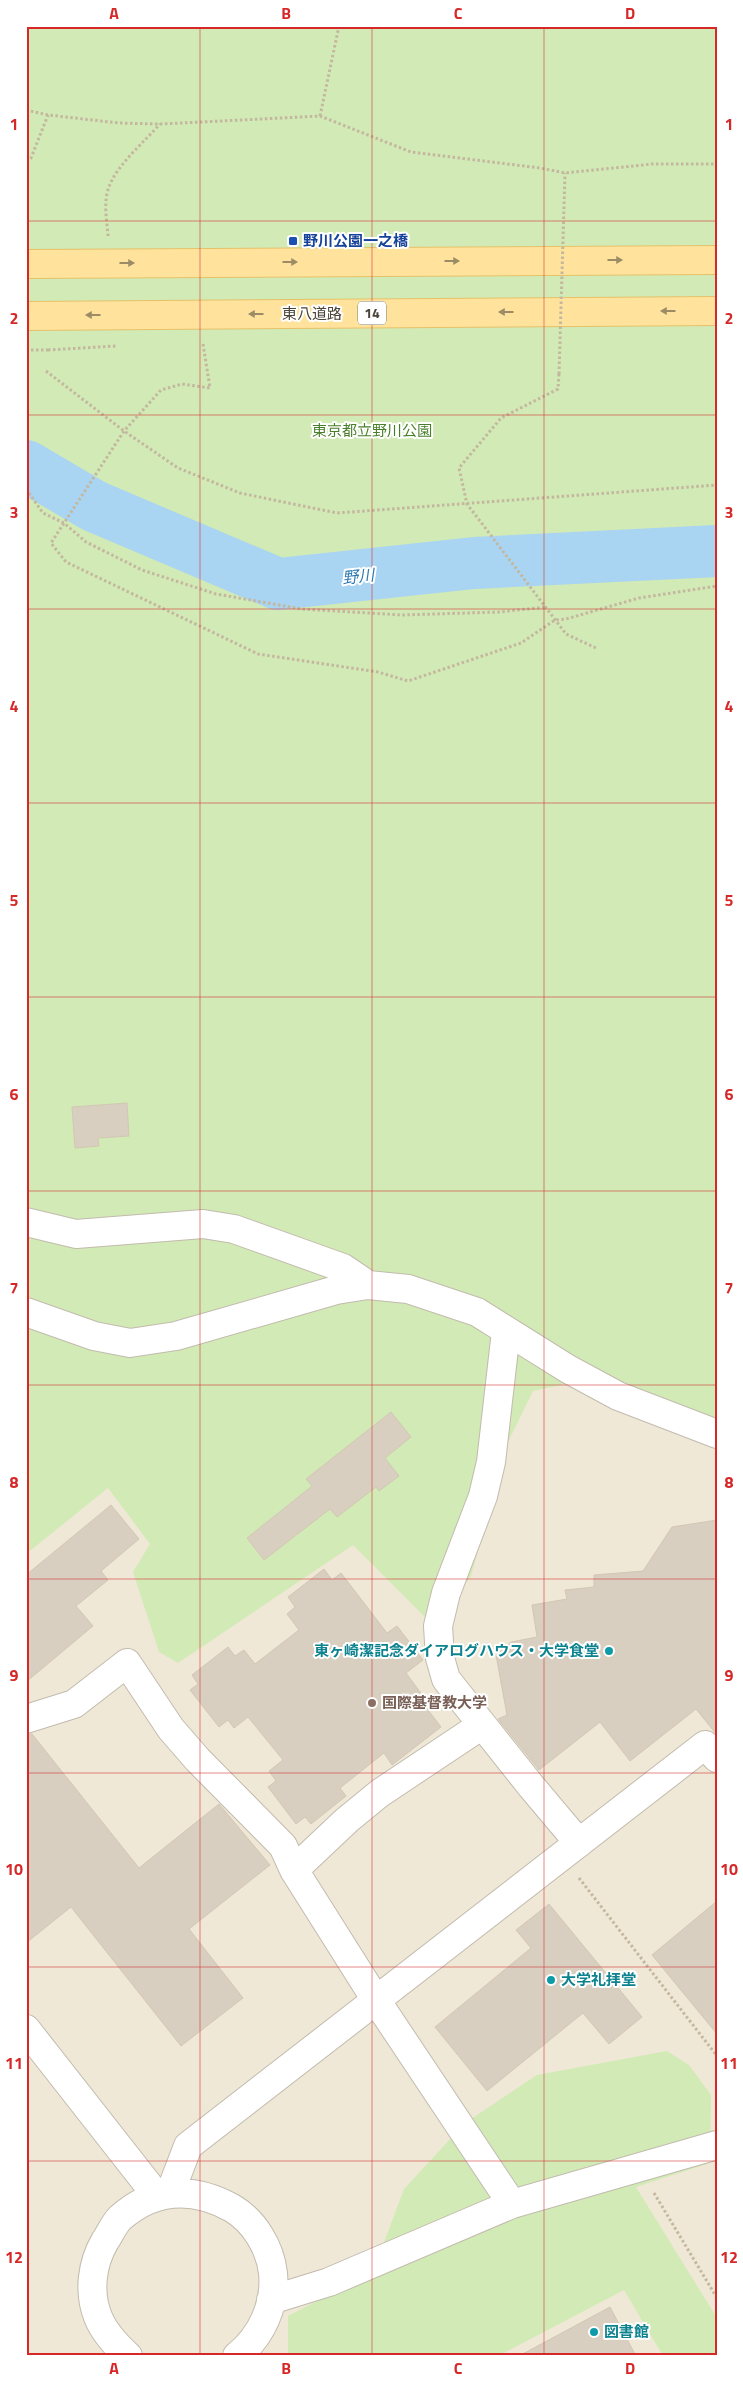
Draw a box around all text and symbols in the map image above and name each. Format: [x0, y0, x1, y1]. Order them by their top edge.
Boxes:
text: A [109, 1, 119, 25]
text: B [281, 1, 291, 25]
text: C [454, 1, 463, 25]
text: D [625, 1, 635, 25]
text: 1 [10, 112, 18, 136]
text: 1 [725, 112, 733, 136]
place label: 野川公園一之橋 [303, 229, 409, 252]
marker: 野川公園一之橋 [287, 235, 299, 247]
one-way arrow [607, 256, 623, 264]
one-way arrow [445, 257, 461, 265]
one-way arrow [282, 258, 298, 266]
one-way arrow [120, 259, 136, 267]
street label: 東八道路 [282, 302, 342, 325]
road number: 14 [358, 302, 386, 324]
text: 2 [10, 306, 18, 330]
text: 2 [725, 306, 733, 330]
one-way arrow [660, 307, 676, 315]
one-way arrow [497, 308, 513, 316]
one-way arrow [247, 310, 263, 318]
one-way arrow [85, 312, 101, 320]
park label: 東京都立野川公園 [312, 419, 432, 442]
text: 3 [10, 500, 18, 524]
text: 3 [725, 500, 733, 524]
water label: 野川 [341, 562, 377, 590]
text: 4 [10, 694, 19, 718]
text: 4 [725, 694, 734, 718]
text: 5 [10, 888, 19, 912]
text: 5 [725, 888, 734, 912]
text: 6 [10, 1082, 19, 1106]
text: 6 [725, 1082, 734, 1106]
text: 7 [10, 1276, 18, 1300]
text: 7 [725, 1276, 733, 1300]
text: 8 [10, 1470, 19, 1494]
text: 8 [725, 1470, 734, 1494]
place label: 東ヶ崎潔記念ダイアログハウス・大学食堂 [314, 1639, 599, 1662]
marker: 東ヶ崎潔記念ダイアログハウス・大学食堂 [603, 1645, 615, 1657]
text: 9 [10, 1663, 19, 1687]
text: 9 [725, 1663, 734, 1687]
place label: 国際基督教大学 [382, 1691, 487, 1714]
marker: 国際基督教大学 [366, 1697, 378, 1709]
text: 10 [5, 1857, 23, 1881]
text: 10 [720, 1857, 738, 1881]
place label: 大学礼拝堂 [561, 1968, 636, 1991]
marker: 大学礼拝堂 [545, 1974, 557, 1986]
text: 11 [5, 2051, 23, 2075]
text: 11 [720, 2051, 738, 2075]
text: 12 [5, 2245, 23, 2269]
text: 12 [720, 2245, 738, 2269]
place label: 図書館 [604, 2320, 649, 2343]
marker: 図書館 [588, 2326, 600, 2338]
text: A [109, 2356, 119, 2380]
text: B [281, 2356, 291, 2380]
text: C [454, 2356, 463, 2380]
text: D [625, 2356, 635, 2380]

